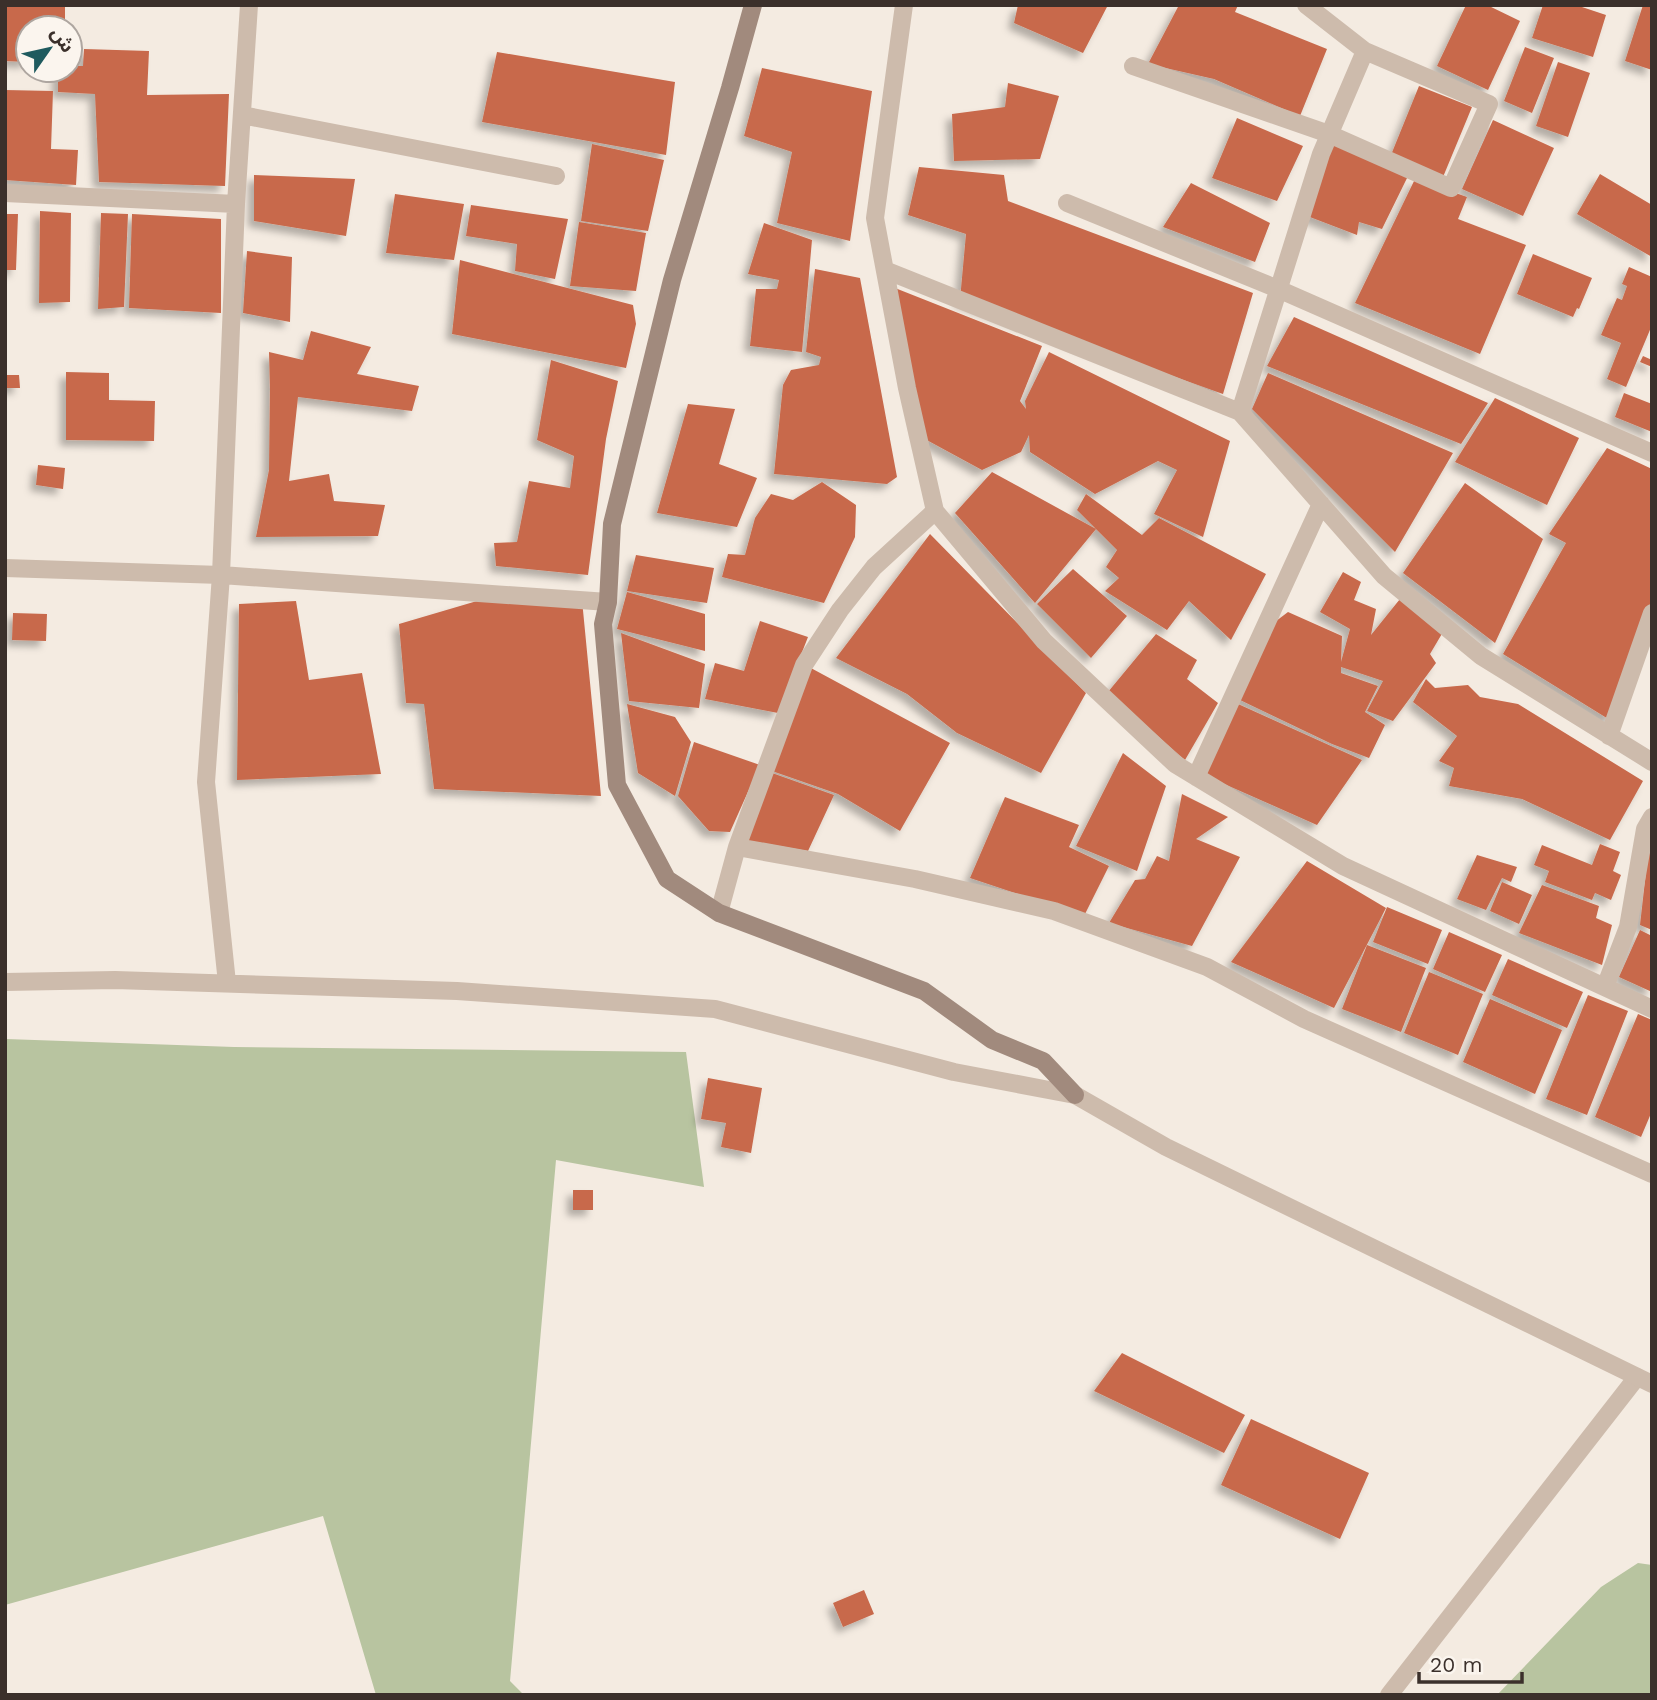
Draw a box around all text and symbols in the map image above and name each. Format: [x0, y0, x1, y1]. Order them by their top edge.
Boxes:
north arrow [14, 14, 84, 84]
text: ش [46, 23, 79, 57]
scale bar [1419, 1640, 1522, 1684]
text: 20 m [1430, 1652, 1482, 1677]

